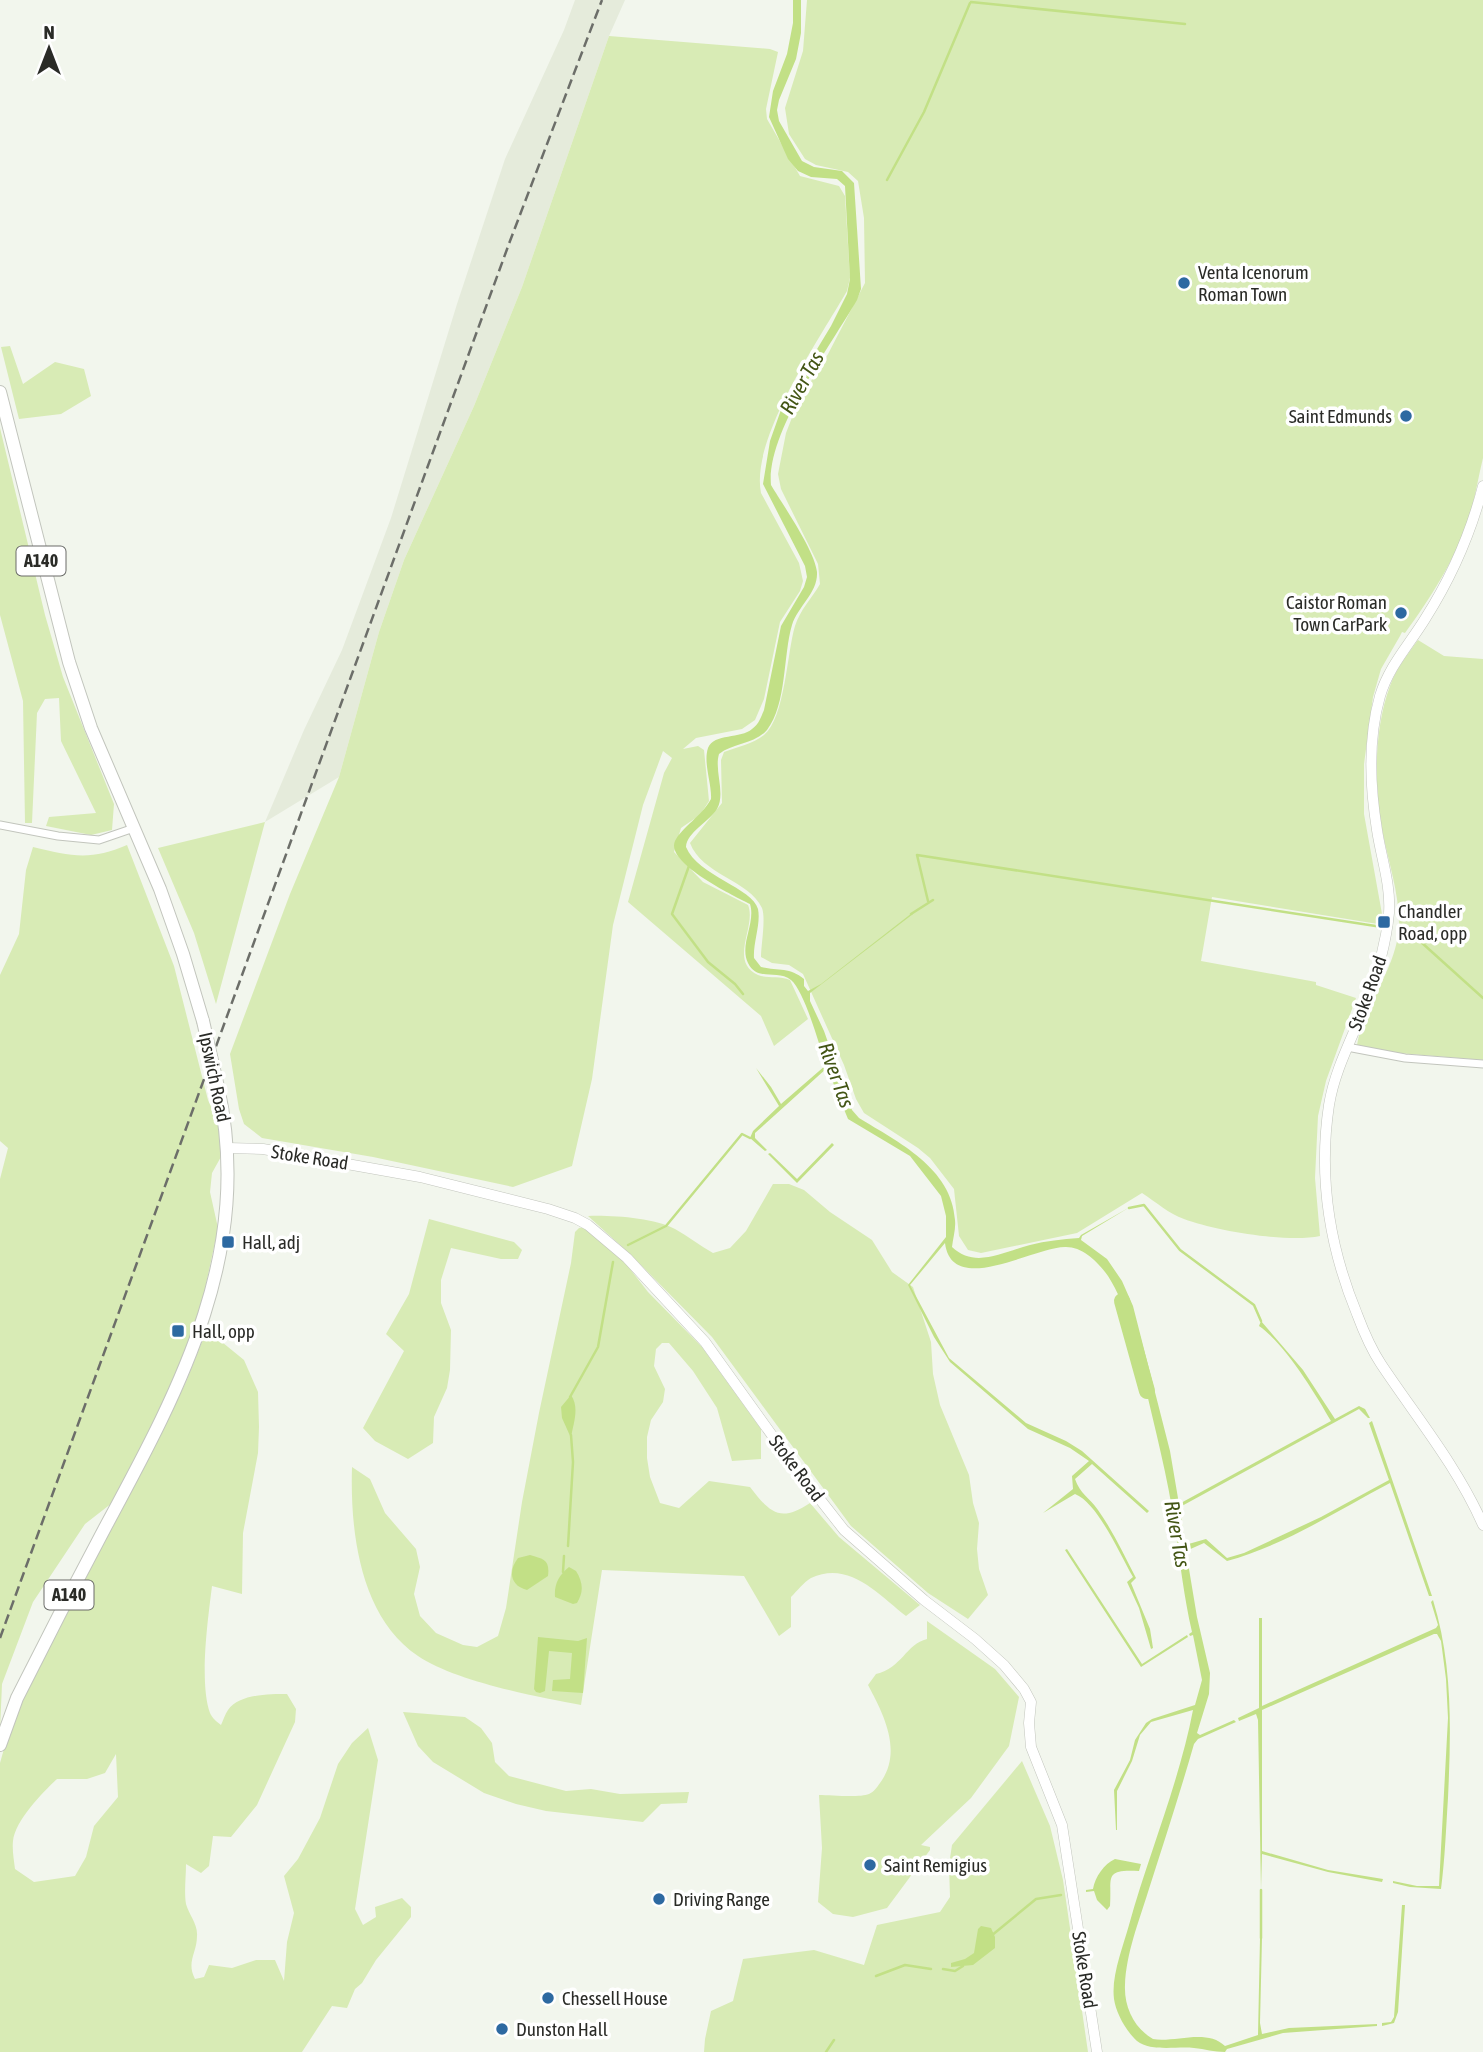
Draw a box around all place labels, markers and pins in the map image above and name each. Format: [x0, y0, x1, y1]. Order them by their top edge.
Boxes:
place label: Venta Icenorum Roman Town [1198, 261, 1309, 305]
marker: Venta Icenorum Roman Town [1176, 275, 1192, 291]
place label: Saint Edmunds [1289, 405, 1392, 427]
marker: Saint Edmunds [1398, 408, 1414, 424]
place label: Caistor Roman Town CarPark [1286, 591, 1388, 635]
marker: Caistor Roman Town CarPark [1393, 605, 1409, 621]
place label: Chandler Road, opp [1398, 900, 1467, 944]
marker: Chandler Road, opp [1376, 914, 1392, 930]
place label: Hall, adj [242, 1231, 300, 1253]
marker: Hall, adj [220, 1234, 236, 1250]
place label: Hall, opp [192, 1320, 255, 1342]
marker: Hall, opp [170, 1323, 186, 1339]
place label: Saint Remigius [884, 1854, 987, 1876]
marker: Saint Remigius [862, 1857, 878, 1873]
place label: Driving Range [673, 1888, 770, 1910]
marker: Driving Range [651, 1891, 667, 1907]
place label: Chessell House [562, 1987, 668, 2009]
marker: Chessell House [540, 1990, 556, 2006]
place label: Dunston Hall [516, 2018, 608, 2040]
marker: Dunston Hall [494, 2021, 510, 2037]

